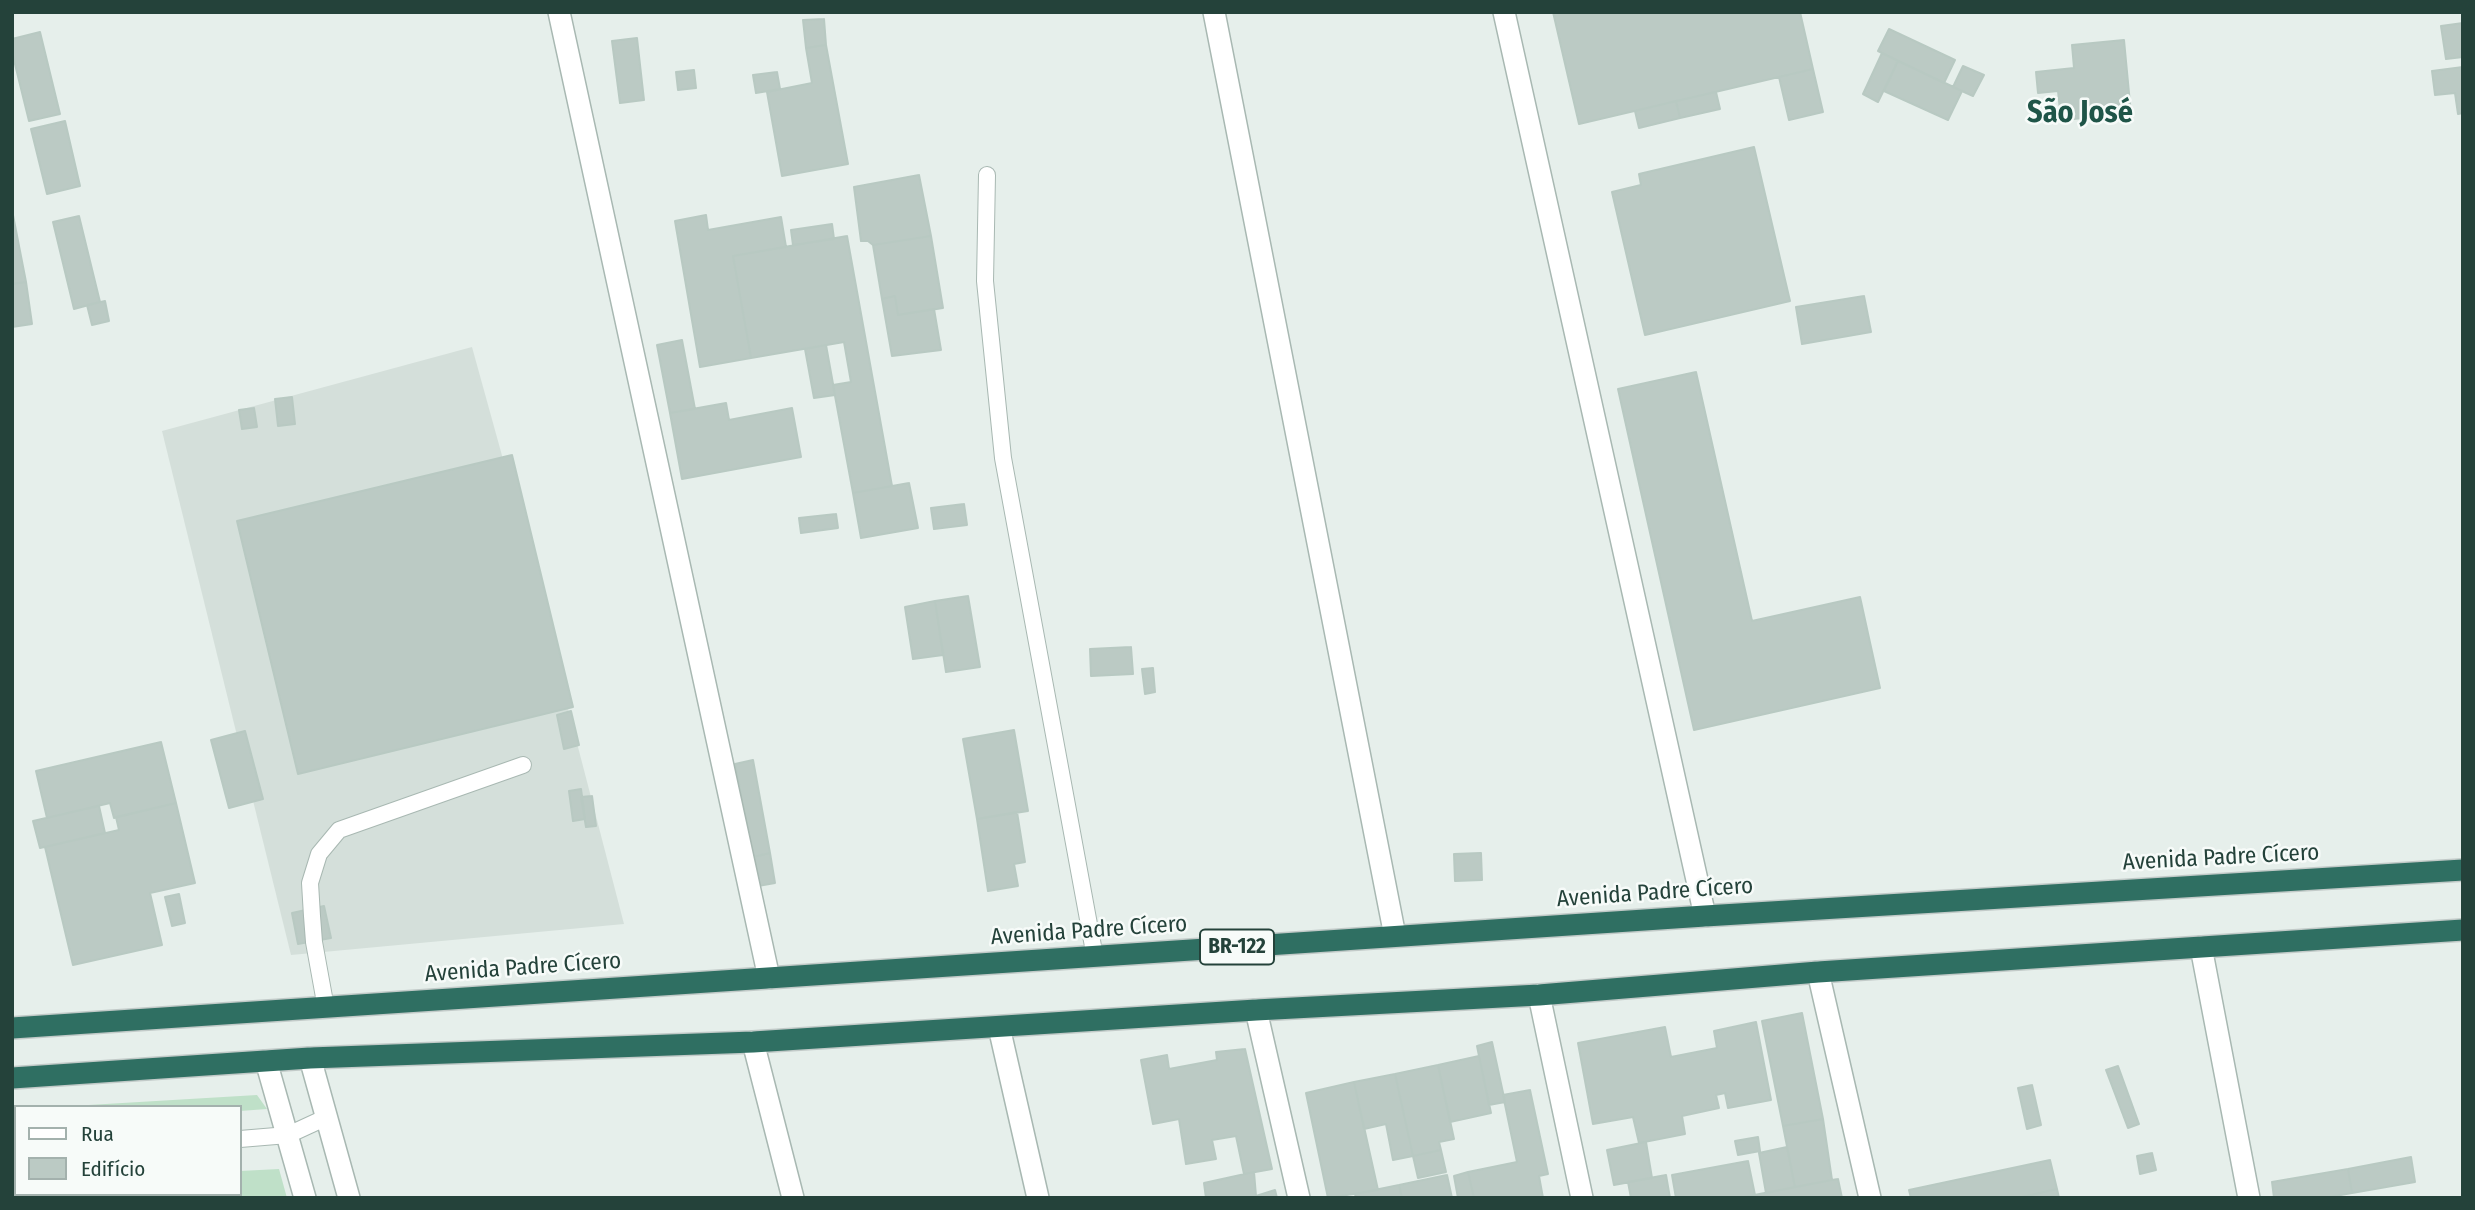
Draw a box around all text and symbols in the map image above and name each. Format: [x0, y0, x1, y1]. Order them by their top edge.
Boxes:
district label: São José [2027, 96, 2133, 132]
street label: Avenida Padre Cícero [2122, 839, 2320, 877]
street label: Avenida Padre Cícero [1556, 872, 1754, 914]
street label: Avenida Padre Cícero [990, 910, 1188, 952]
road number: BR-122 [1200, 930, 1274, 964]
street label: Avenida Padre Cícero [424, 947, 622, 989]
legend [14, 1105, 242, 1196]
text: Rua [81, 1121, 114, 1147]
text: Edifício [81, 1156, 145, 1182]

